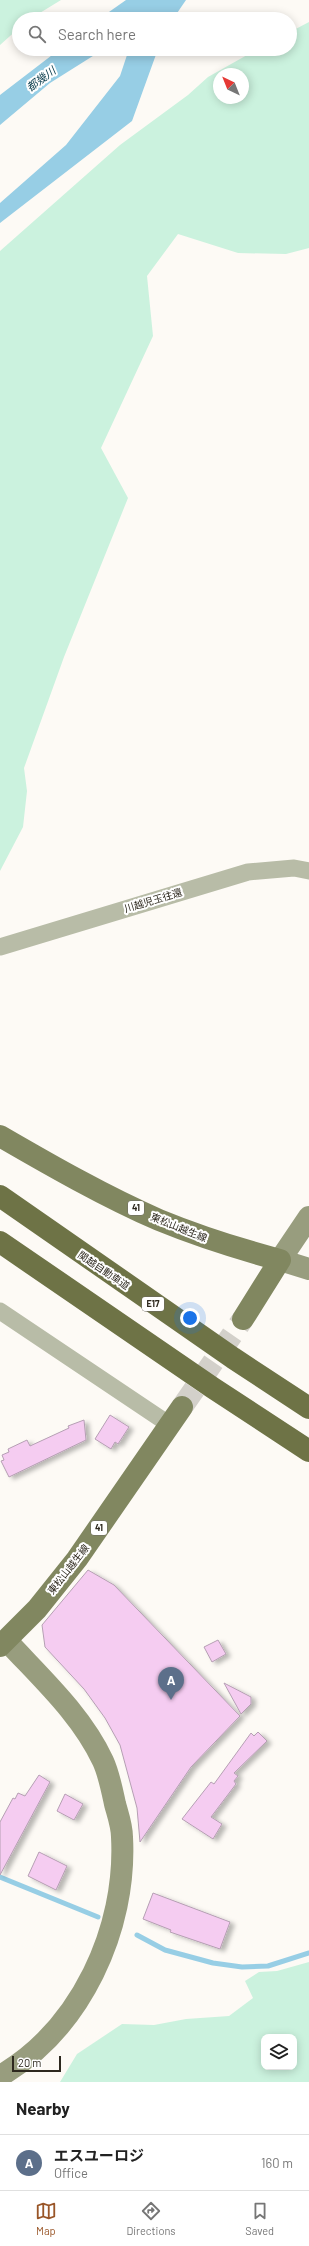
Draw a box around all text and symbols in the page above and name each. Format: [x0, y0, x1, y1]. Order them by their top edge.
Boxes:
search box [12, 12, 297, 56]
icon: search [26, 23, 48, 45]
text: Search here [58, 25, 136, 43]
water label: 都幾川 [24, 63, 59, 94]
north arrow [213, 68, 249, 104]
street label: 川越児玉往還 [123, 885, 183, 915]
road number: 41 [128, 1201, 144, 1215]
street label: 東松山越生線 [149, 1210, 209, 1244]
street label: 関越自動車道 [76, 1248, 132, 1292]
road number: E17 [142, 1297, 164, 1311]
your location [180, 1308, 200, 1328]
road number: 41 [91, 1521, 107, 1535]
street label: 東松山越生線 [45, 1542, 91, 1596]
pin: A [158, 1667, 184, 1700]
map controls [261, 2034, 297, 2070]
button: layers [261, 2034, 297, 2070]
scale bar [12, 2054, 61, 2073]
text: 20 m [18, 2056, 41, 2069]
text: Nearby [16, 2098, 70, 2118]
text: エスユーロジ [54, 2146, 144, 2164]
text: A [25, 2155, 33, 2171]
text: 160 m [261, 2155, 293, 2171]
text: Office [54, 2165, 88, 2181]
tab: Map [35, 2200, 57, 2237]
tab: Directions [126, 2200, 176, 2237]
tab: Saved [245, 2200, 274, 2237]

